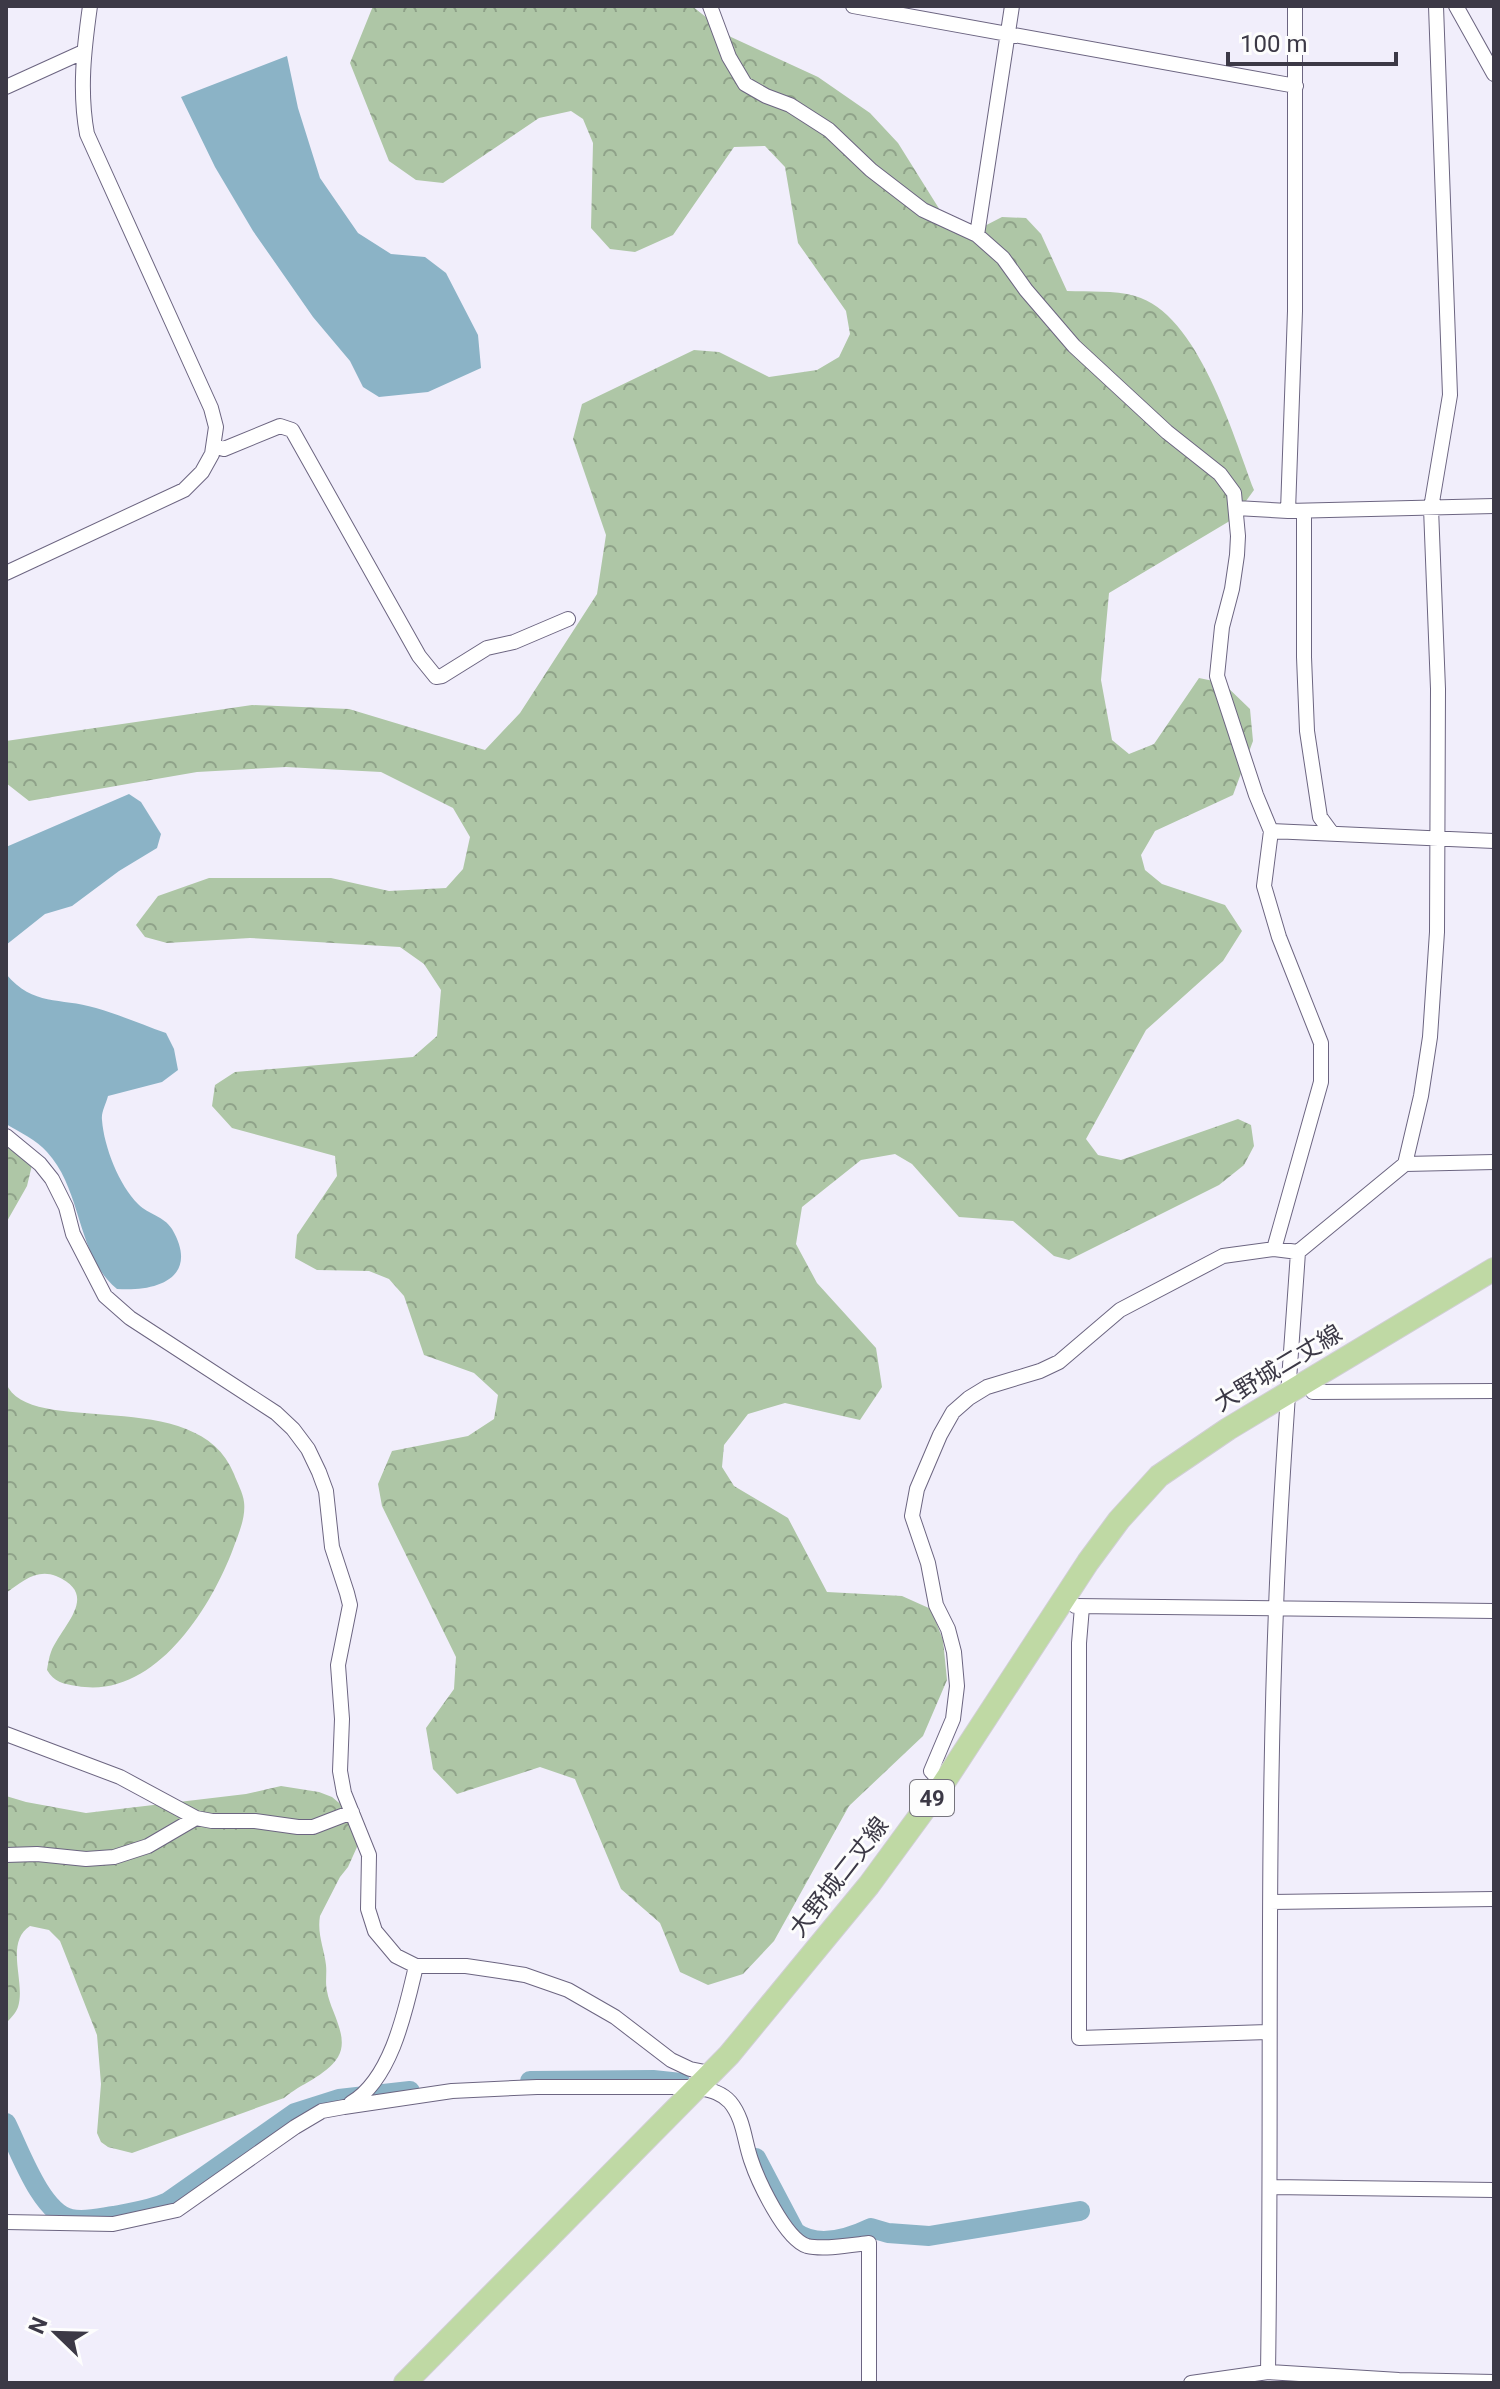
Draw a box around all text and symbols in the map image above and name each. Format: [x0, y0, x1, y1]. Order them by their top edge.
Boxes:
scale bar [1228, 16, 1396, 66]
text: 100 m [1240, 30, 1307, 58]
street label: 大野城二丈線 [1209, 1319, 1347, 1417]
road number: 49 [910, 1780, 954, 1816]
street label: 大野城二丈線 [784, 1812, 894, 1942]
north arrow [16, 2293, 96, 2373]
text: N [24, 2313, 53, 2337]

